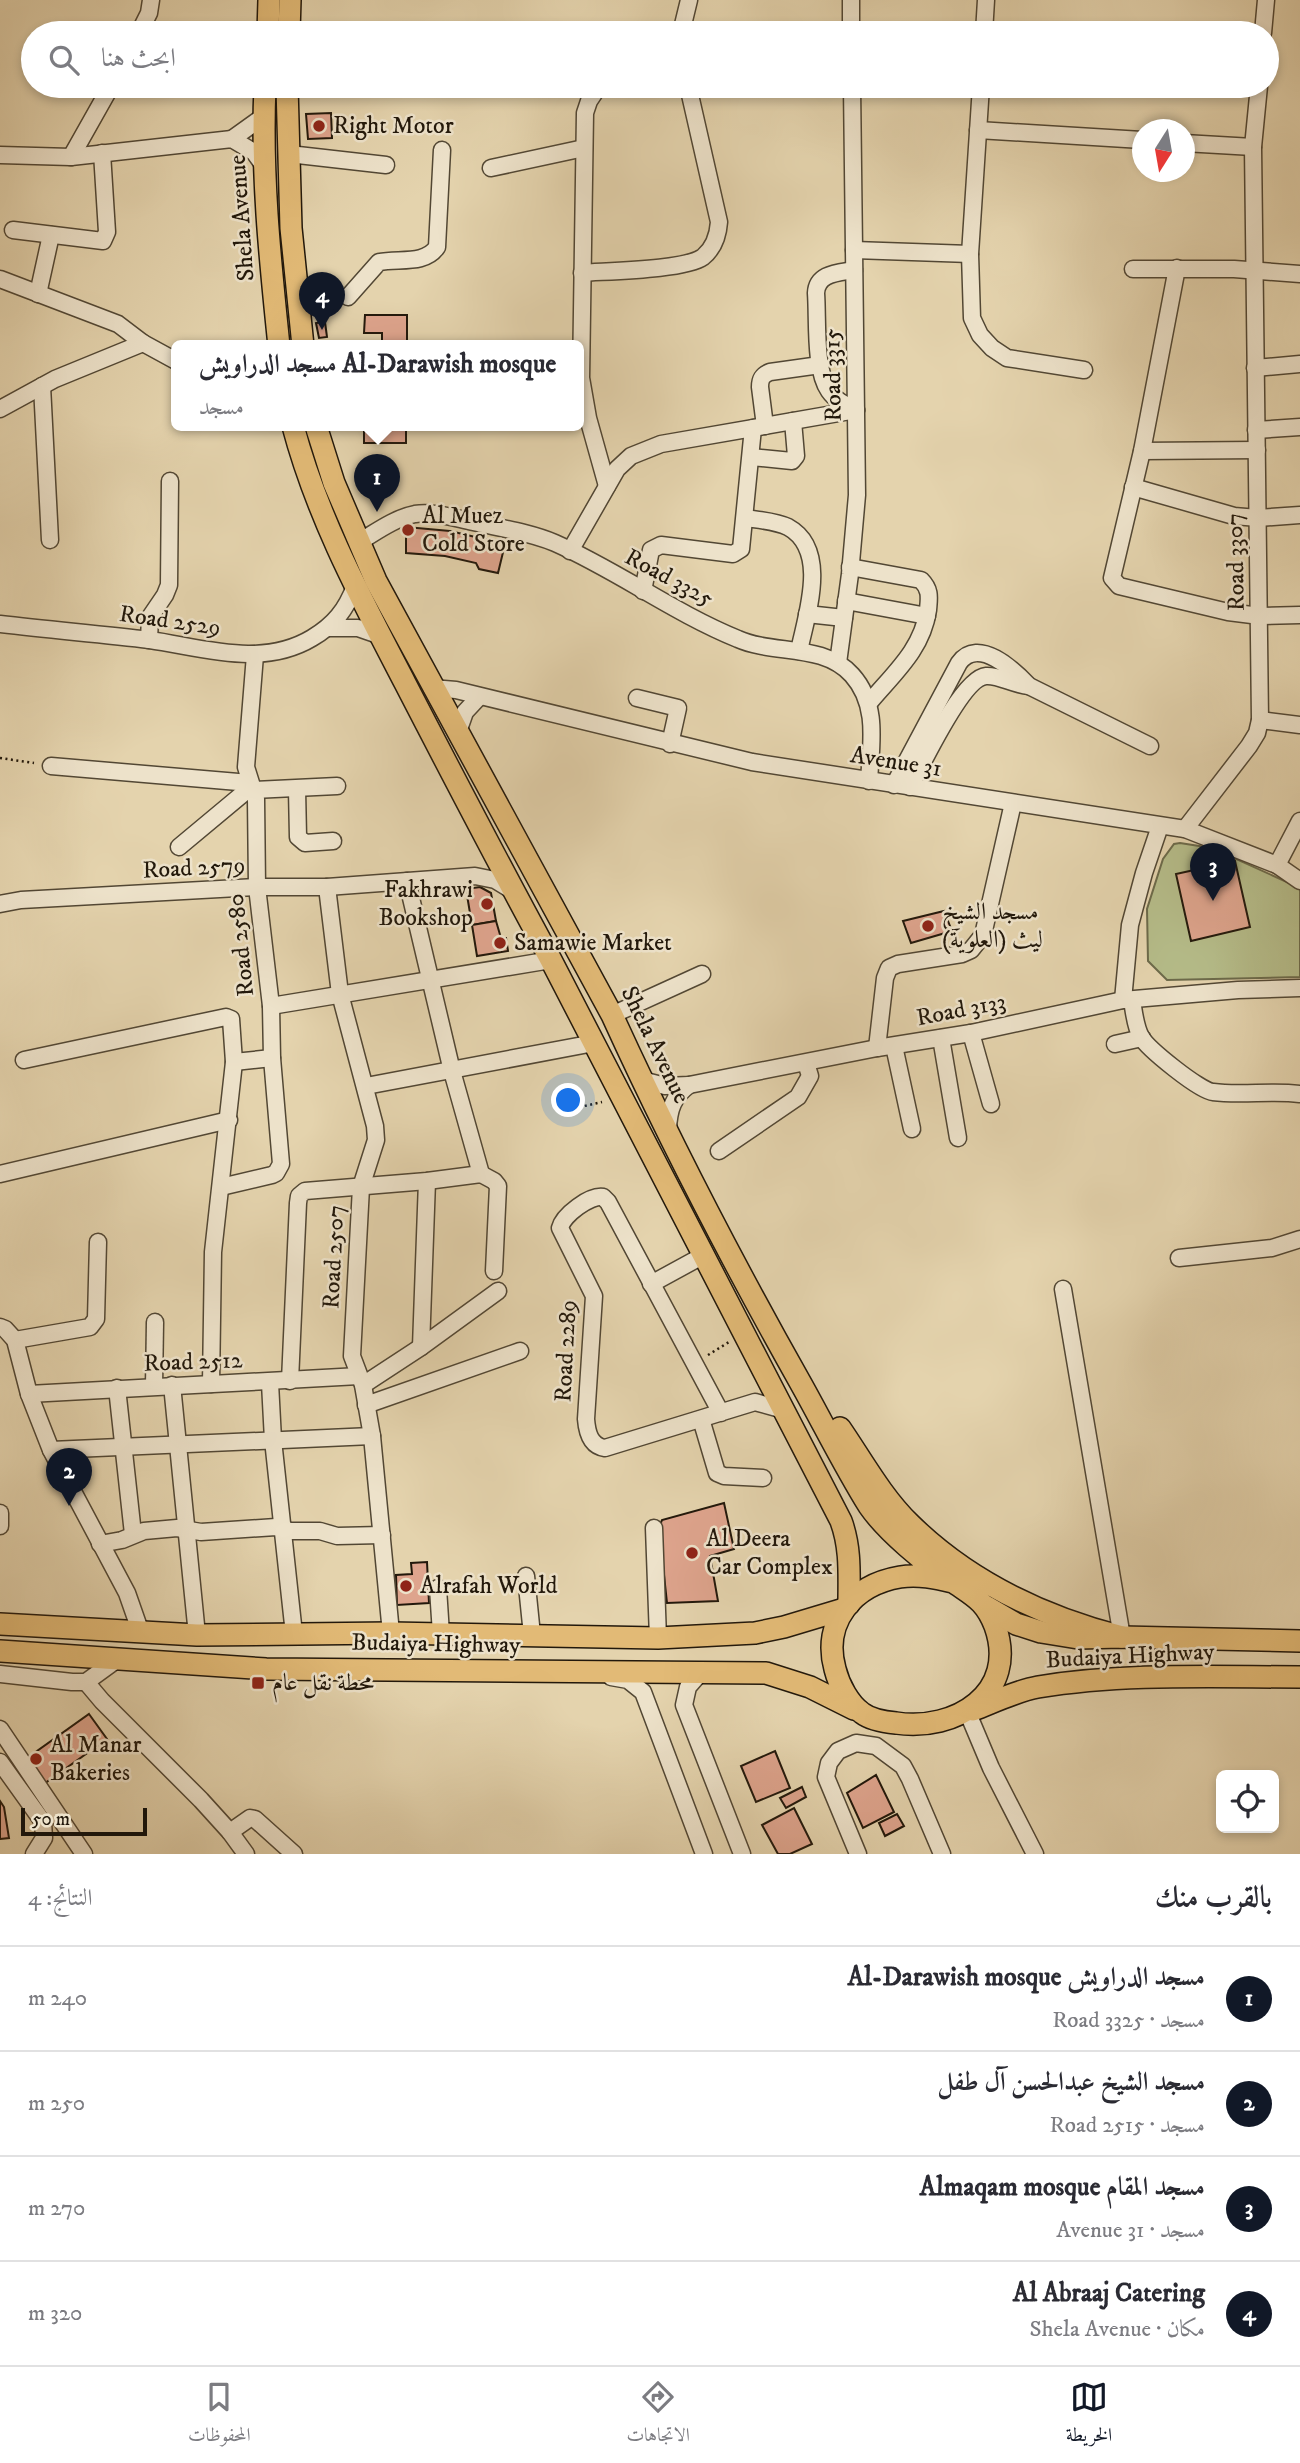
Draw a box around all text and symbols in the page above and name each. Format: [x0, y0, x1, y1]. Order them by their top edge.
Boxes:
search box [21, 21, 1279, 98]
icon: search [45, 41, 83, 79]
text: ابحث هنا [101, 42, 176, 75]
place label: Right Motor [333, 111, 454, 141]
marker: Right Motor [311, 118, 327, 134]
north arrow [1132, 119, 1195, 182]
street label: Shela Avenue [223, 154, 261, 282]
pin: 4 [299, 272, 345, 330]
street label: Road 3315 [817, 328, 849, 422]
popup [171, 340, 584, 431]
text: مسجد الدراويش Al-Darawish mosque [199, 348, 556, 381]
text: مسجد [199, 393, 244, 422]
pin: 1 [354, 454, 400, 512]
place label: Al Muez Cold Store [422, 501, 525, 559]
street label: Road 3307 [1220, 513, 1252, 611]
marker: Al Muez Cold Store [400, 522, 416, 538]
street label: Road 3325 [619, 542, 719, 614]
street label: Road 2529 [117, 599, 223, 643]
street label: Avenue 31 [848, 740, 944, 784]
pin: 3 [1190, 843, 1236, 901]
street label: Road 2579 [142, 850, 246, 886]
place label: Fakhrawi Bookshop [378, 875, 473, 933]
street label: Road 2580 [221, 892, 261, 998]
marker: Fakhrawi Bookshop [479, 896, 495, 912]
place label: مسجد الشيخ ليث (العلوية) [942, 897, 1043, 955]
marker: مسجد الشيخ ليث (العلوية) [920, 918, 936, 934]
place label: Samawie Market [514, 928, 672, 958]
marker: Samawie Market [492, 935, 508, 951]
street label: Shela Avenue [614, 981, 696, 1109]
street label: Road 3133 [914, 987, 1008, 1033]
your location [551, 1083, 585, 1117]
street label: Road 2507 [316, 1204, 352, 1310]
street label: Road 2289 [548, 1299, 584, 1403]
street label: Road 2512 [143, 1345, 243, 1379]
pin: 2 [46, 1448, 92, 1506]
place label: Al Deera Car Complex [706, 1524, 833, 1582]
marker: Al Deera Car Complex [684, 1545, 700, 1561]
place label: Alrafah World [420, 1571, 558, 1601]
marker: Alrafah World [398, 1578, 414, 1594]
street label: Budaiya Highway [351, 1628, 521, 1660]
street label: Budaiya Highway [1045, 1637, 1216, 1675]
place label: محطة نقل عام [272, 1668, 374, 1703]
marker: محطة نقل عام [250, 1675, 266, 1691]
place label: Al Manar Bakeries [50, 1730, 142, 1788]
marker: Al Manar Bakeries [28, 1751, 44, 1767]
map controls [1216, 1770, 1279, 1833]
button: locate [1216, 1770, 1279, 1833]
scale bar [21, 1805, 147, 1837]
text: 50 m [32, 1808, 70, 1831]
text: بالقرب منك [1155, 1880, 1272, 1917]
text: النتائج: 4 [28, 1884, 93, 1913]
text: مسجد الدراويش Al-Darawish mosque [847, 1961, 1205, 1994]
text: 240 m [28, 1984, 87, 2013]
text: 1 [1245, 1984, 1253, 2013]
text: مسجد · Road 3325 [1052, 2006, 1205, 2035]
text: مسجد الشيخ عبدالحسن آل طفل [937, 2066, 1205, 2099]
text: 250 m [28, 2089, 85, 2118]
text: 2 [1243, 2089, 1255, 2118]
text: مسجد · Road 2515 [1050, 2111, 1205, 2140]
text: مسجد المقام Almaqam mosque [920, 2171, 1205, 2204]
text: 270 m [28, 2194, 85, 2223]
text: 3 [1245, 2194, 1253, 2223]
text: مسجد · Avenue 31 [1056, 2216, 1205, 2245]
text: Al Abraaj Catering [1013, 2277, 1205, 2310]
text: 320 m [28, 2299, 83, 2328]
text: 4 [1242, 2299, 1256, 2328]
text: مكان · Shela Avenue [1030, 2315, 1205, 2344]
tab: المحفوظات [188, 2378, 251, 2453]
tab: الاتجاهات [627, 2378, 690, 2453]
tab: الخريطة [1066, 2378, 1112, 2453]

